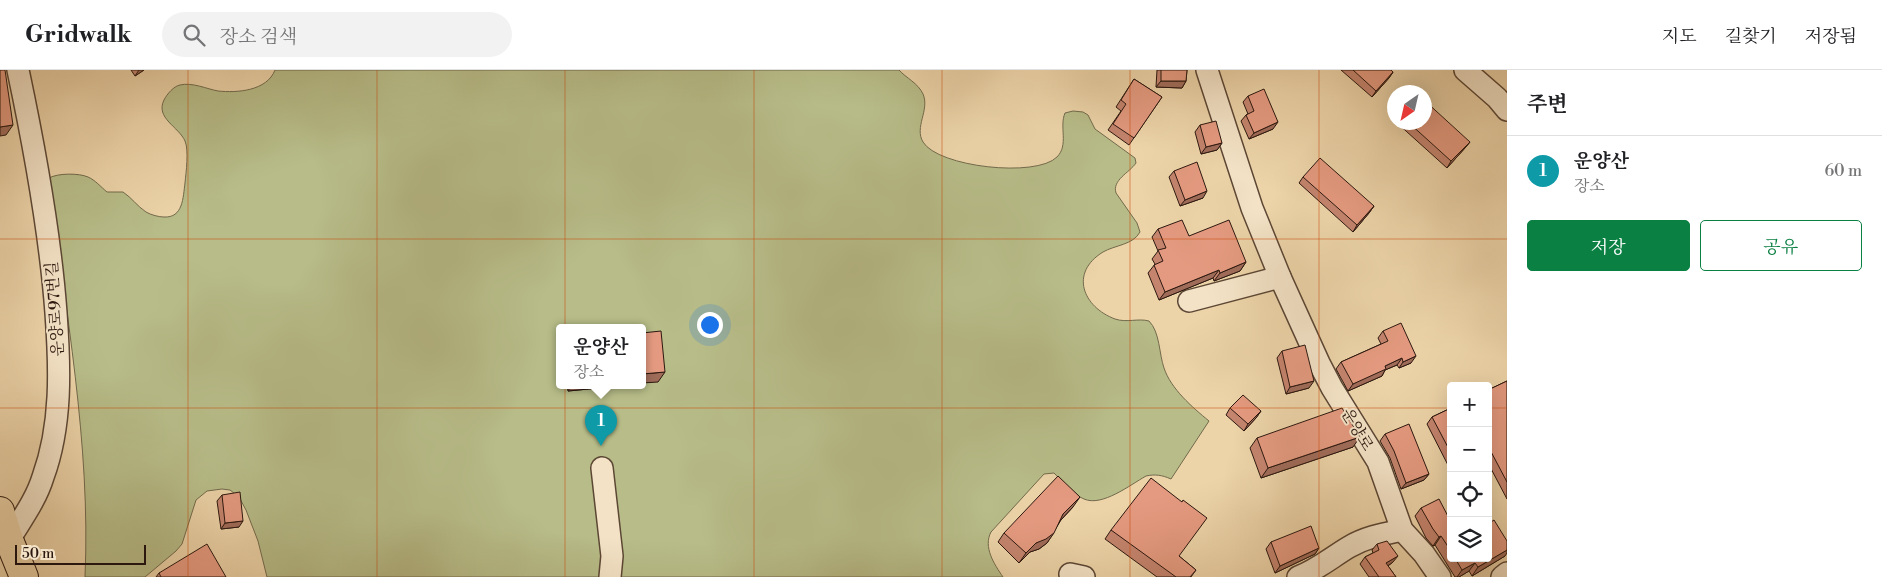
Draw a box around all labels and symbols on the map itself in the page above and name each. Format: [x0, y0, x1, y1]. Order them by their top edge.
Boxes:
north arrow [1387, 85, 1432, 130]
street label: 운양로97번길 [42, 261, 68, 357]
your location [697, 312, 723, 338]
street label: 운양로 [1337, 404, 1378, 455]
pin: 1 [585, 405, 617, 446]
scale bar [15, 542, 146, 565]

